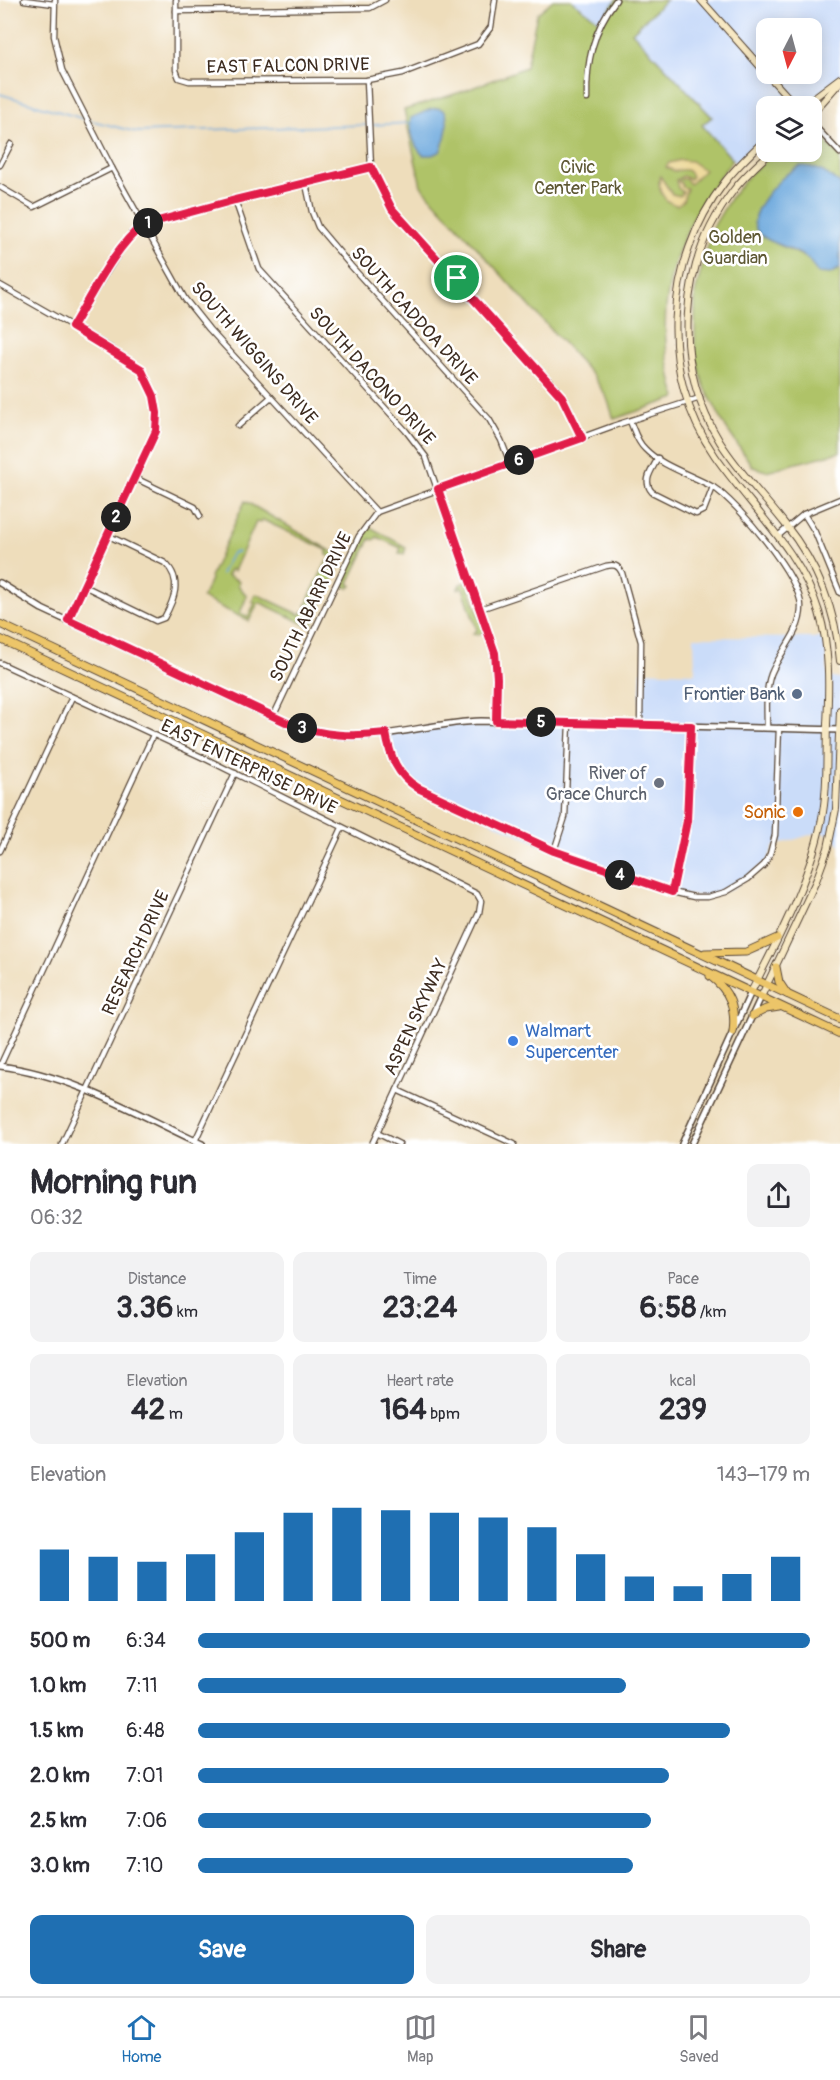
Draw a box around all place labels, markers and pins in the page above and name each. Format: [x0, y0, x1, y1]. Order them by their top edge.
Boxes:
pin: 1 [133, 208, 163, 238]
pin [431, 252, 482, 303]
pin: 6 [504, 445, 534, 475]
pin: 2 [101, 502, 131, 532]
place label: Frontier Bank [683, 683, 785, 706]
marker: Frontier Bank [790, 687, 804, 701]
pin: 5 [526, 707, 556, 737]
pin: 3 [287, 713, 317, 743]
place label: River of Grace Church [546, 762, 648, 806]
marker: River of Grace Church [652, 776, 666, 790]
place label: Sonic [743, 801, 786, 824]
marker: Sonic [791, 805, 805, 819]
pin: 4 [605, 860, 635, 890]
place label: Walmart Supercenter [525, 1020, 619, 1064]
marker: Walmart Supercenter [506, 1034, 520, 1048]

